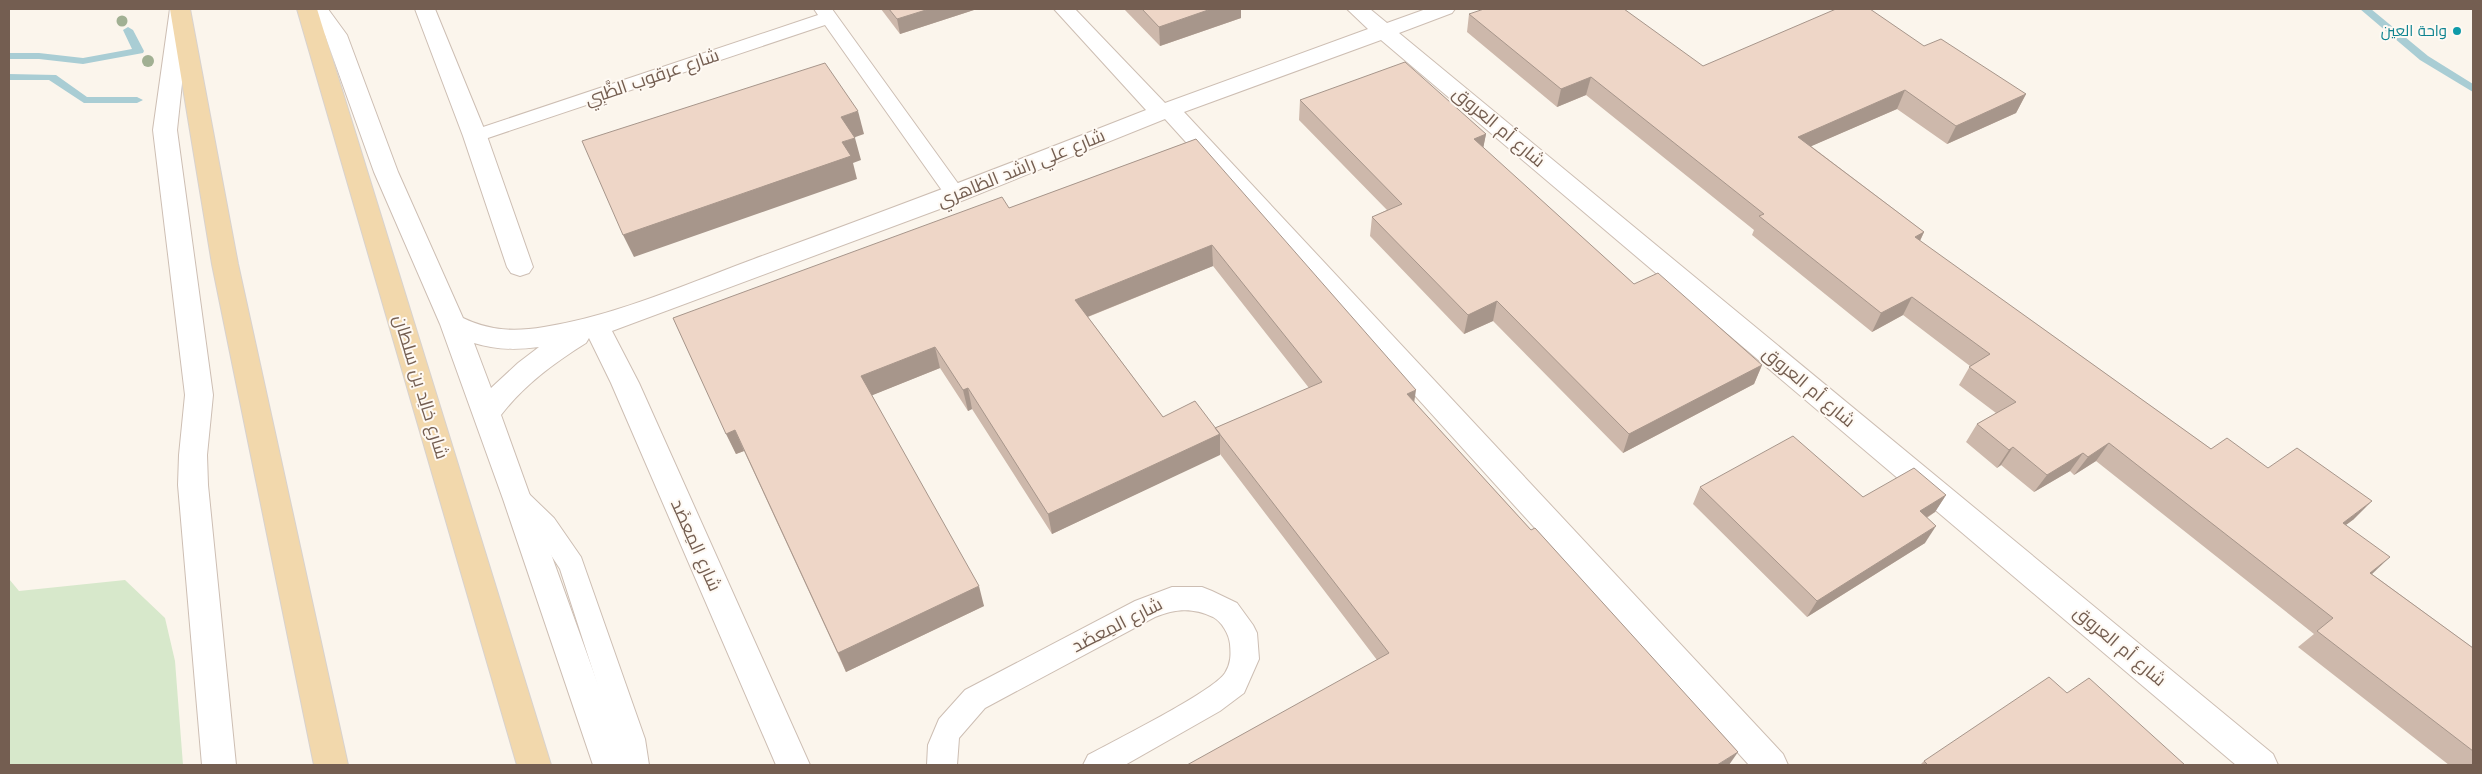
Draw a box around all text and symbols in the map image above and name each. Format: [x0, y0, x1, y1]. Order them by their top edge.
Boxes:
place label: واحة العين [2381, 20, 2447, 42]
marker: واحة العين [2451, 25, 2463, 37]
street label: شارع عرقوب الظَّبِي [581, 42, 723, 113]
street label: شارع أم العروق [1447, 80, 1551, 174]
street label: شارع علي راشد الظاهري [933, 122, 1109, 215]
street label: شارع خالِد بن سلطان [387, 312, 455, 462]
street label: شارع أم العروق [1757, 340, 1861, 434]
street label: شارع المِعضَد [664, 495, 728, 595]
street label: شارع المِعضَد [1067, 591, 1167, 659]
street label: شارع أم العروق [2068, 599, 2172, 693]

